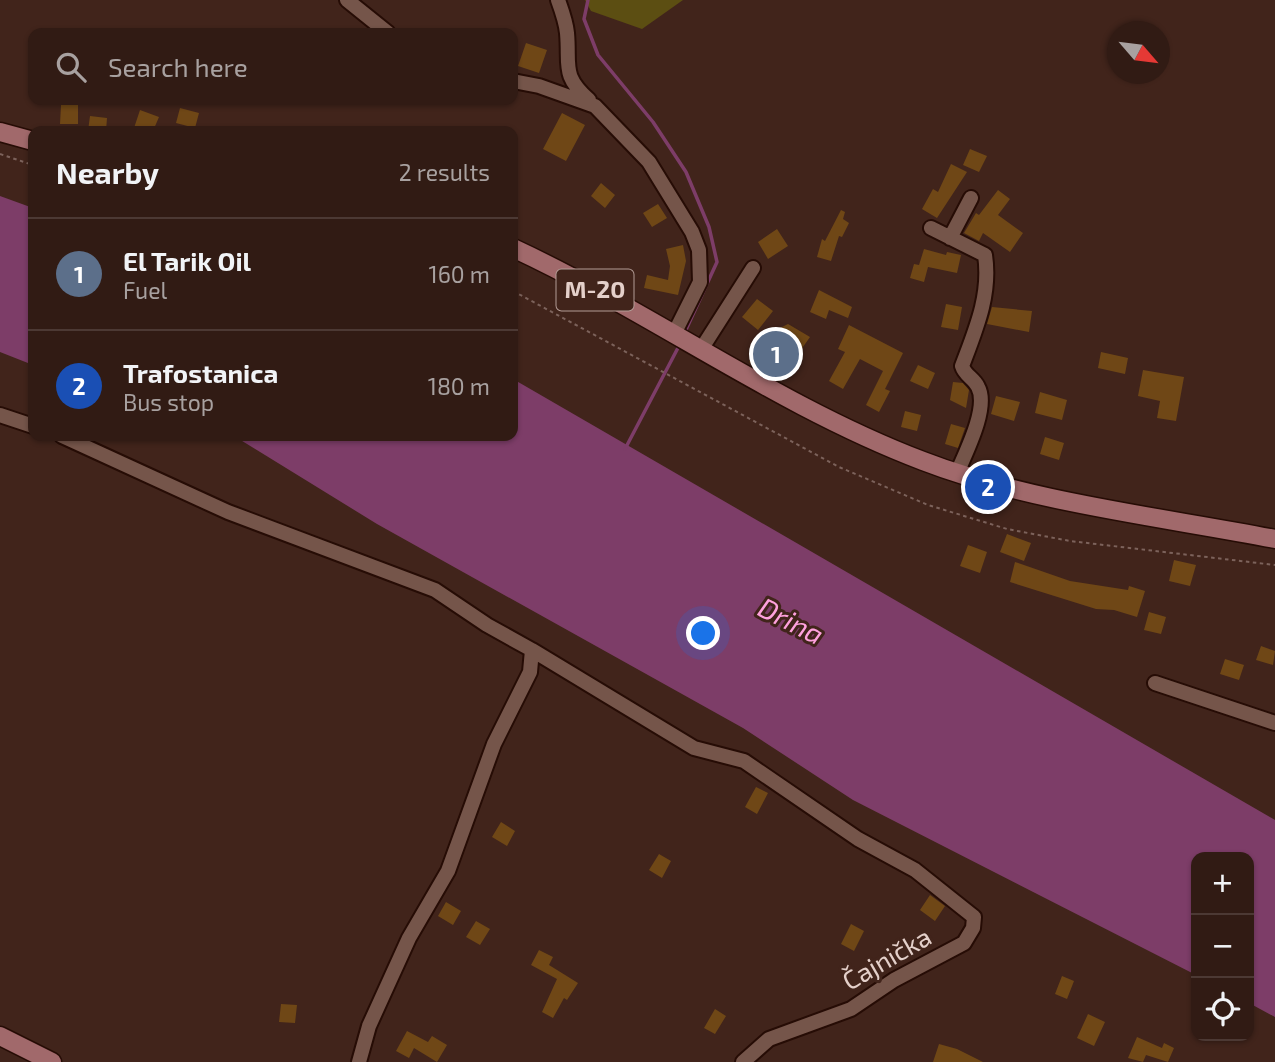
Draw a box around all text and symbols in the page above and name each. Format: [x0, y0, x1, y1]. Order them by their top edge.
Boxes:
north arrow [1107, 21, 1170, 84]
search box [28, 28, 518, 105]
icon: search [52, 48, 90, 86]
text: Search here [108, 51, 248, 82]
text: Nearby [56, 154, 159, 190]
text: 2 results [399, 158, 490, 186]
text: El Tarik Oil [123, 245, 251, 276]
text: 1 [74, 260, 84, 288]
text: 160 m [429, 260, 490, 288]
road number: M-20 [556, 270, 634, 310]
text: Fuel [123, 276, 167, 304]
pin: 1 [753, 328, 799, 380]
text: Trafostanica [123, 357, 278, 388]
text: 2 [72, 372, 86, 400]
text: 180 m [428, 372, 490, 400]
text: Bus stop [123, 388, 214, 416]
pin: 2 [965, 461, 1011, 513]
water label: Drina [753, 589, 830, 651]
your location [686, 616, 720, 650]
map controls [1191, 852, 1254, 1041]
button: + [1191, 852, 1254, 915]
button: − [1191, 915, 1254, 978]
street label: Čajnička [836, 920, 936, 995]
button: locate [1191, 978, 1254, 1041]

